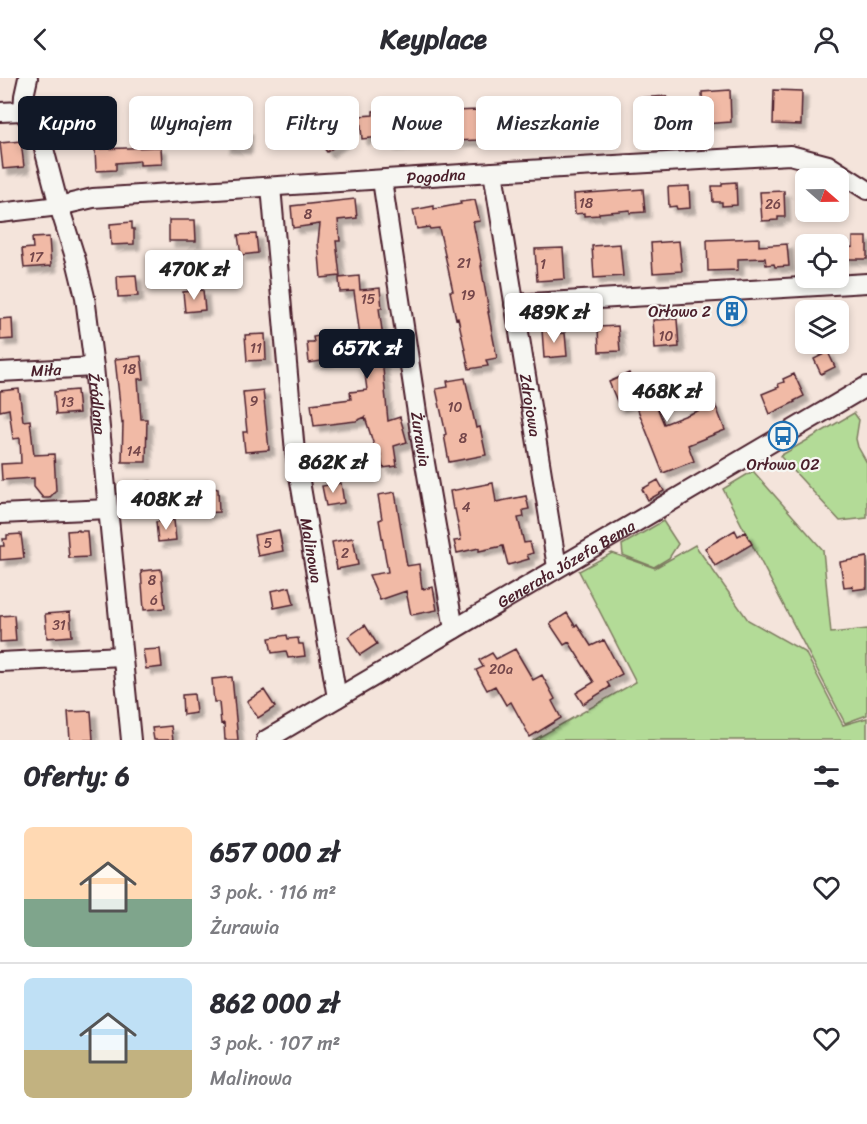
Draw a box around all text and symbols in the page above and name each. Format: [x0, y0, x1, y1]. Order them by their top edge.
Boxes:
text: Keyplace [380, 15, 487, 63]
icon: back [24, 23, 57, 56]
icon: person [810, 23, 843, 56]
chip: Kupno [18, 96, 117, 150]
chip: Wynajem [129, 96, 253, 150]
chip: Filtry [265, 96, 359, 150]
chip: Nowe [371, 96, 464, 150]
chip: Mieszkanie [476, 96, 621, 150]
chip: Dom [633, 96, 714, 150]
street label: Pogodna [405, 160, 466, 193]
north arrow [795, 168, 849, 222]
map controls [795, 168, 849, 354]
house number: 18 [579, 191, 594, 216]
house number: 26 [765, 192, 781, 217]
house number: 8 [304, 202, 313, 227]
button: locate [795, 234, 849, 288]
house number: 17 [29, 245, 44, 270]
pin: 470K zł [139, 250, 249, 301]
house number: 21 [457, 251, 471, 276]
text: 470K zł [159, 252, 229, 287]
house number: 1 [540, 252, 546, 277]
house number: 19 [461, 283, 476, 308]
house number: 15 [361, 287, 376, 312]
pin: 489K zł [499, 293, 609, 344]
text: 489K zł [519, 295, 589, 330]
building icon: Orłowo 2 [716, 295, 748, 327]
place label: Orłowo 2 [648, 297, 711, 326]
button: layers [795, 300, 849, 354]
house number: 10 [659, 324, 674, 349]
pin: 657K zł [312, 329, 422, 380]
text: 657K zł [333, 331, 401, 366]
house number: 11 [250, 336, 262, 361]
street label: Miła [30, 355, 63, 385]
house number: 18 [122, 357, 137, 382]
street label: Źródlana [80, 371, 115, 437]
street label: Zdrojowa [511, 371, 550, 439]
pin: 468K zł [612, 372, 722, 423]
text: 468K zł [632, 374, 702, 409]
house number: 9 [250, 389, 259, 414]
house number: 13 [60, 390, 74, 415]
house number: 10 [448, 395, 463, 420]
street label: Żurawia [402, 410, 439, 469]
bus stop icon: Orłowo 02 [767, 420, 799, 452]
house number: 8 [459, 426, 468, 451]
house number: 14 [127, 439, 142, 464]
pin: 862K zł [278, 443, 388, 494]
text: 862K zł [299, 445, 367, 480]
place label: Orłowo 02 [747, 450, 819, 479]
pin: 408K zł [111, 480, 221, 531]
text: 408K zł [131, 482, 201, 517]
house number: 4 [462, 495, 471, 520]
street label: Generała Józefa Bema [491, 511, 642, 616]
street label: Malinowa [291, 516, 331, 585]
house number: 5 [264, 531, 273, 556]
house number: 2 [341, 541, 349, 566]
house number: 8 [148, 568, 157, 593]
house number: 6 [150, 588, 158, 613]
house number: 31 [52, 613, 66, 638]
house number: 20a [489, 657, 513, 682]
text: Oferty: 6 [24, 753, 130, 799]
icon: filters [810, 760, 843, 793]
text: 657 000 zł [210, 829, 339, 875]
icon: home [72, 851, 144, 923]
icon: heart [810, 871, 843, 904]
text: 3 pok. · 116 m² [210, 875, 336, 910]
text: Żurawia [210, 910, 279, 945]
text: 862 000 zł [210, 980, 339, 1026]
icon: home [72, 1002, 144, 1074]
icon: heart [810, 1022, 843, 1055]
text: 3 pok. · 107 m² [210, 1026, 340, 1061]
text: Malinowa [210, 1061, 292, 1096]

